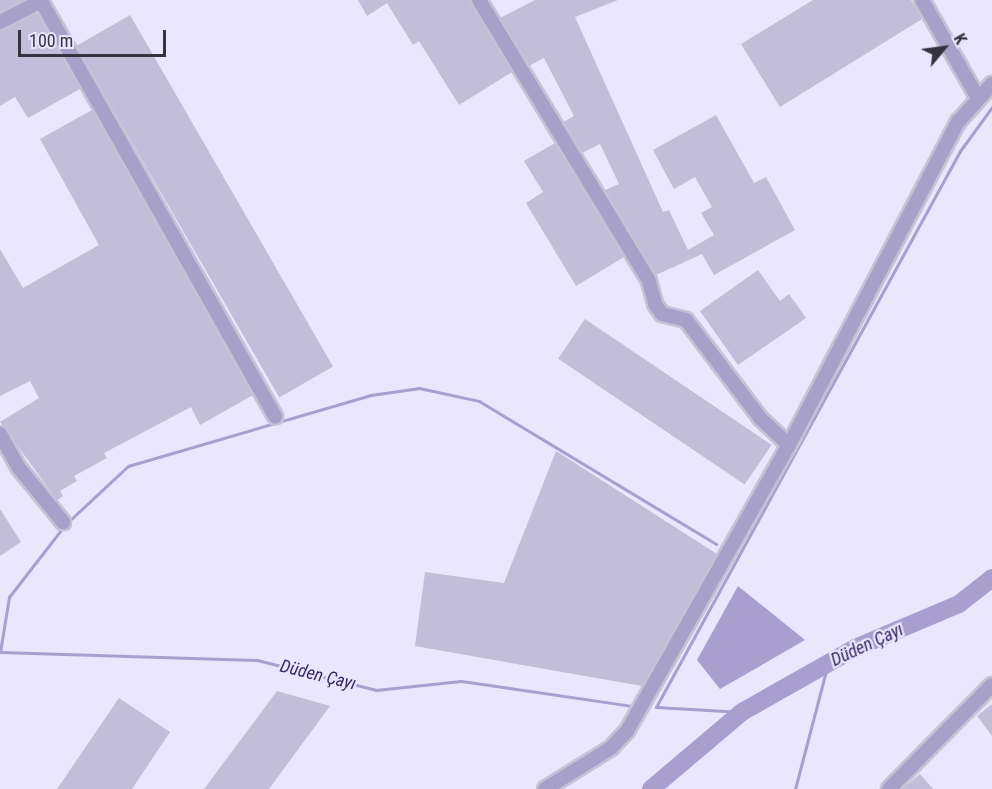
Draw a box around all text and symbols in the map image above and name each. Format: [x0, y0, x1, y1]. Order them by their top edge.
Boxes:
scale bar [21, 18, 170, 56]
north arrow [914, 18, 974, 78]
text: 100 m [29, 30, 73, 51]
text: K [950, 31, 971, 48]
water label: Düden Çayı [827, 619, 907, 671]
water label: Düden Çayı [278, 655, 358, 695]

